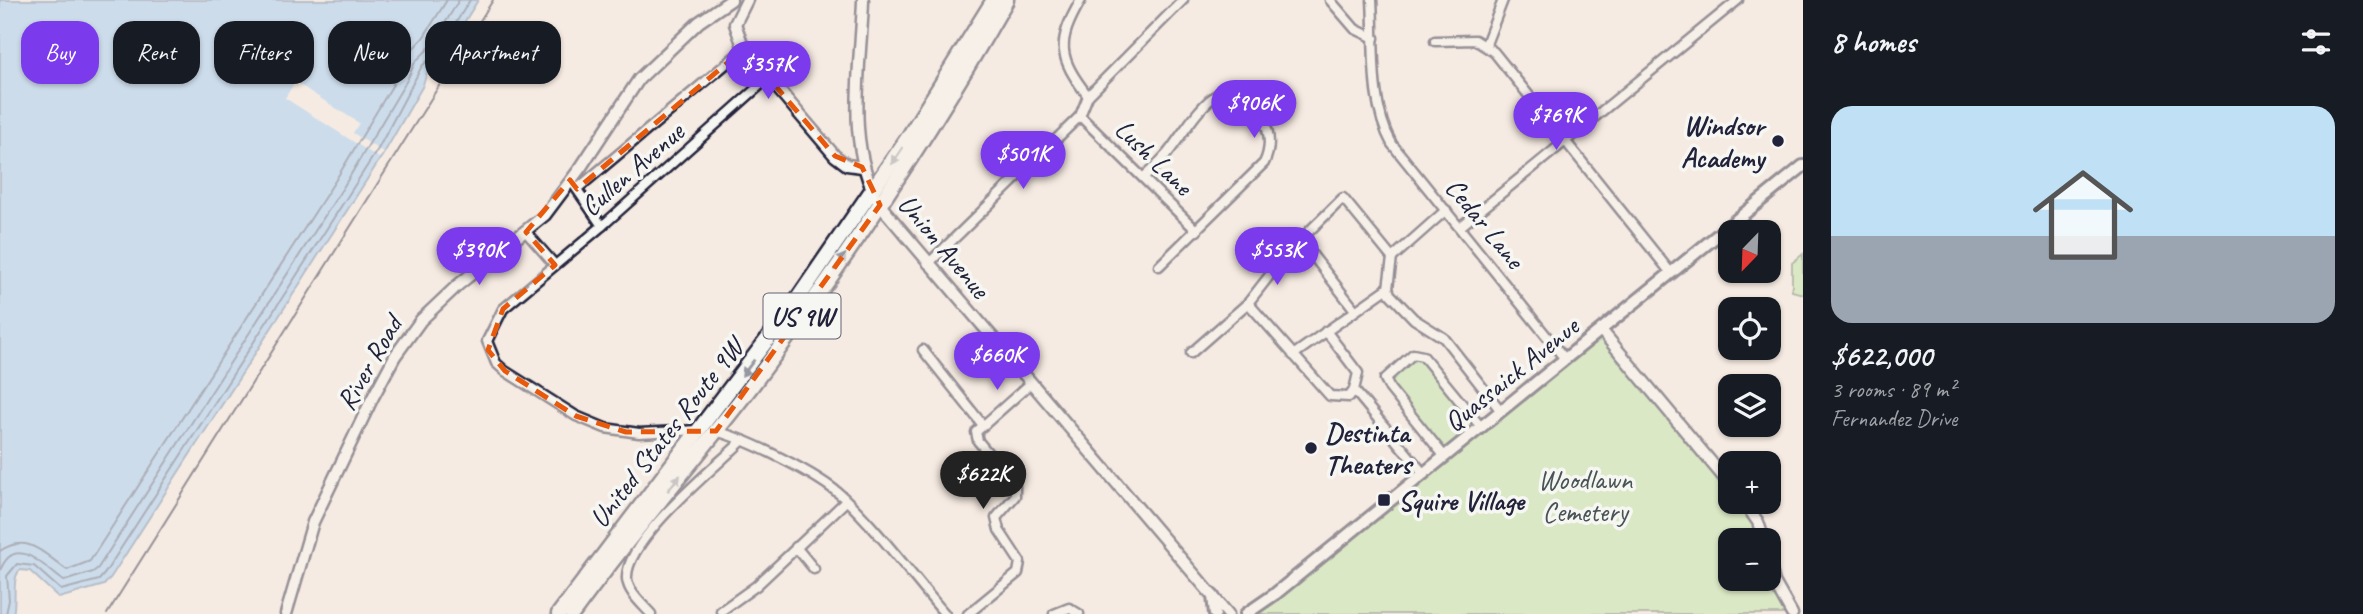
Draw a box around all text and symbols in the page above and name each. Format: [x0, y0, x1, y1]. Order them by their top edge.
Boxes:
chip: Buy [21, 21, 99, 84]
chip: Rent [113, 21, 200, 84]
chip: Filters [214, 21, 314, 84]
chip: New [328, 21, 411, 84]
chip: Apartment [425, 21, 561, 84]
text: 8 homes [1831, 23, 1916, 61]
icon: filters [2297, 23, 2335, 61]
pin: $357K [719, 42, 817, 101]
text: $357K [742, 49, 794, 78]
pin: $906K [1205, 80, 1303, 140]
text: $906K [1227, 88, 1281, 117]
pin: $769K [1507, 92, 1605, 152]
text: $769K [1529, 100, 1583, 129]
place label: Windsor Academy [1681, 108, 1767, 175]
street label: Lush Lane [1108, 111, 1202, 204]
street label: Cullen Avenue [573, 113, 692, 223]
pin: $501K [974, 132, 1072, 191]
marker: Windsor Academy [1770, 133, 1786, 149]
text: $501K [997, 139, 1049, 168]
one-way arrow [891, 146, 904, 165]
icon: home [2020, 152, 2146, 278]
street label: Cedar Lane [1438, 171, 1533, 277]
street label: Union Avenue [890, 187, 999, 307]
north arrow [1718, 220, 1782, 284]
map controls [1718, 220, 1781, 591]
pin: $390K [430, 228, 528, 287]
pin: $553K [1228, 228, 1326, 287]
text: $390K [453, 235, 505, 264]
text: $553K [1251, 235, 1303, 264]
one-way arrow [833, 253, 847, 271]
road number: US 9W [764, 294, 840, 338]
button: locate [1718, 297, 1781, 360]
street label: River Road [328, 306, 412, 416]
street label: Quassaick Avenue [1436, 308, 1587, 439]
street label: United States Route 9W [581, 328, 754, 534]
pin: $660K [948, 332, 1046, 392]
text: $622,000 [1831, 337, 1932, 375]
text: $660K [970, 340, 1024, 369]
one-way arrow [741, 359, 755, 377]
button: layers [1718, 374, 1781, 437]
text: 3 rooms · 89 m² [1831, 375, 1955, 404]
text: Fernandez Drive [1831, 404, 1957, 433]
place label: Destinta Theaters [1325, 415, 1414, 482]
marker: Destinta Theaters [1303, 440, 1319, 456]
button: + [1718, 451, 1781, 514]
pin: $622K [934, 452, 1032, 511]
text: $622K [956, 459, 1010, 488]
park label: Woodlawn Cemetery [1538, 462, 1634, 529]
one-way arrow [666, 475, 681, 492]
place label: Squire Village [1398, 483, 1526, 518]
marker: Squire Village [1376, 492, 1392, 508]
button: − [1718, 528, 1781, 591]

